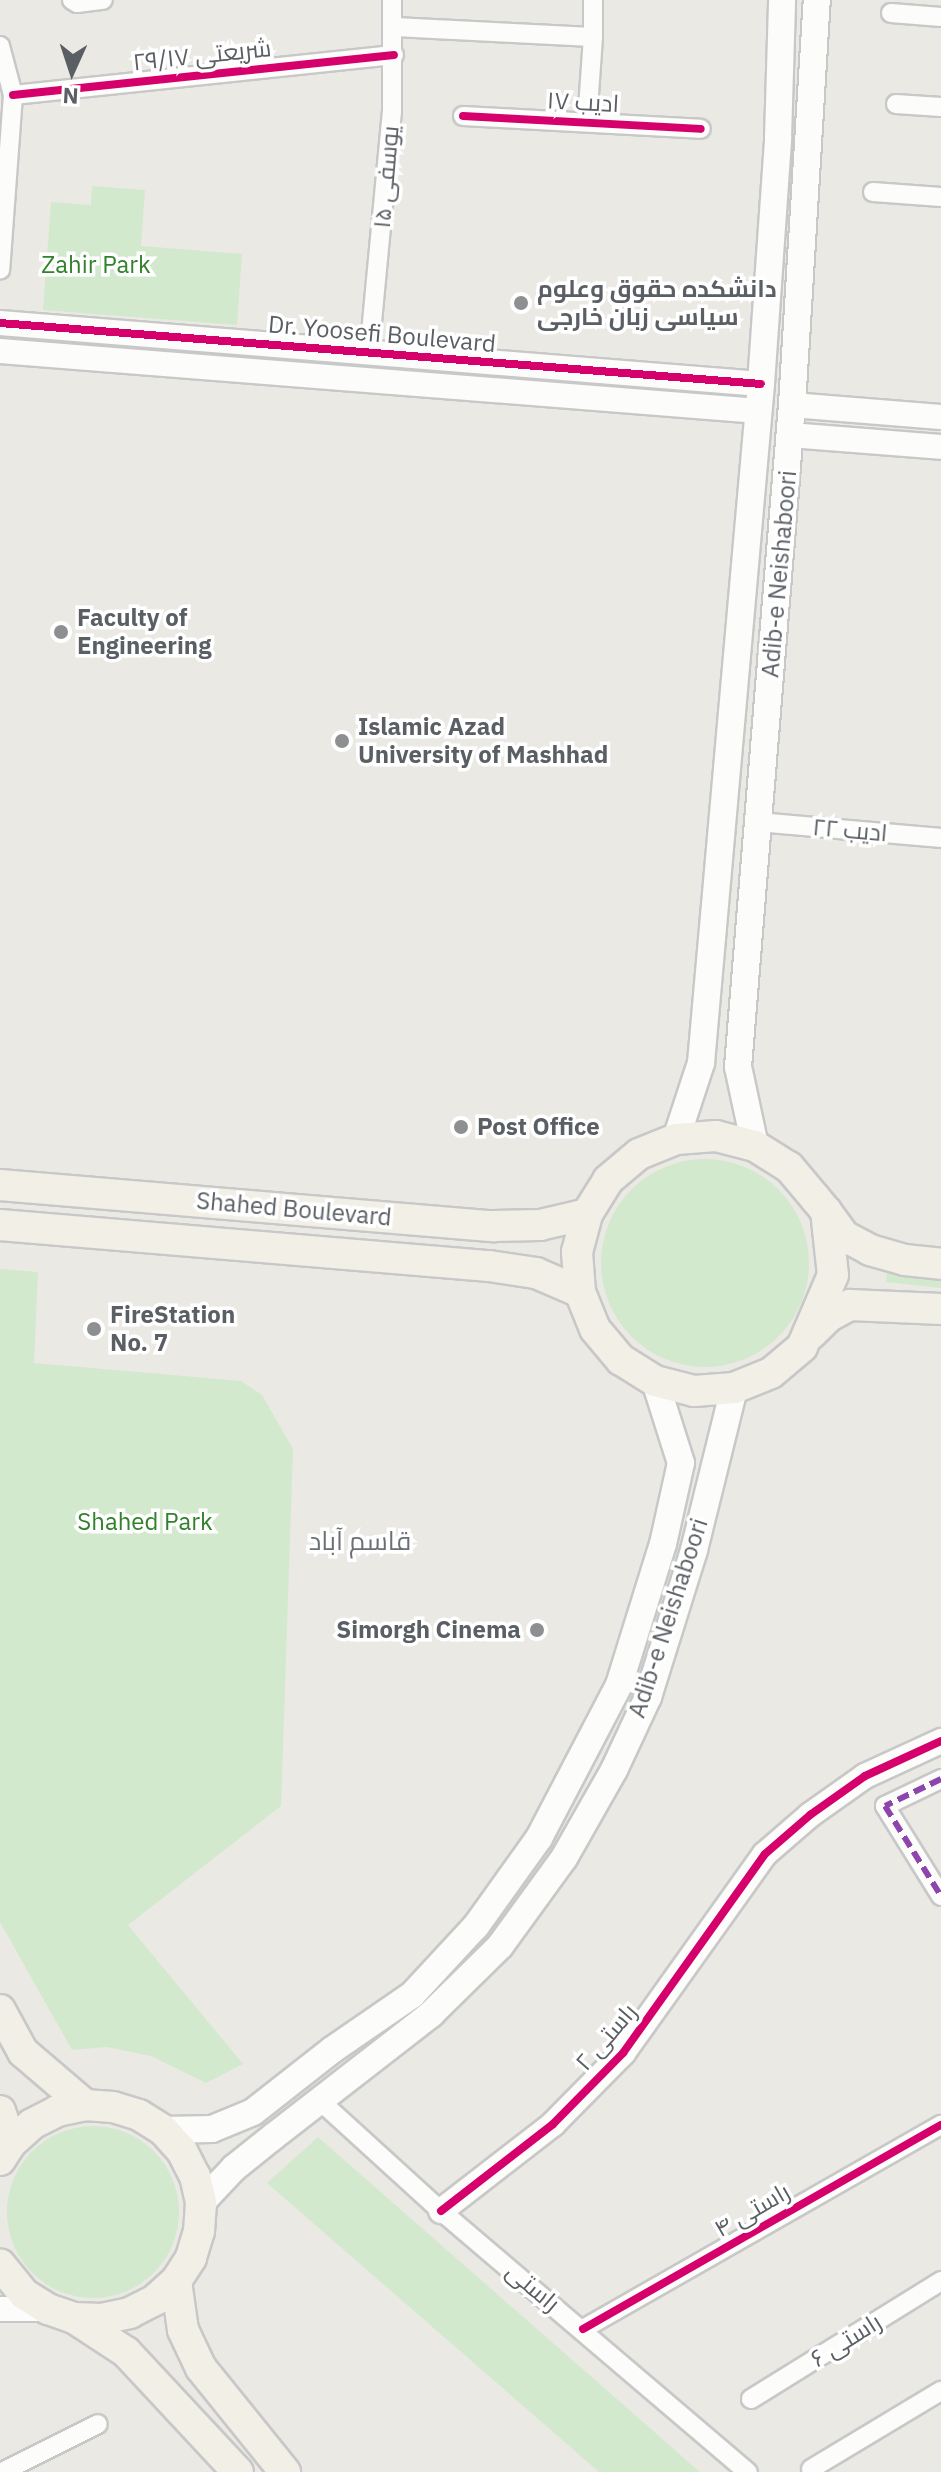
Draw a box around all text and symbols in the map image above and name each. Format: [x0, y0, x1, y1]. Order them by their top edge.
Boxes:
north arrow [32, 32, 112, 112]
street label: شریعتی ۲۹/۱۷ [131, 33, 273, 77]
text: N [62, 82, 79, 111]
street label: ادیب ۱۷ [546, 86, 620, 118]
street label: یوسفی ۱۵ [367, 125, 405, 229]
park label: Zahir Park [41, 251, 151, 279]
place label: دانشکده حقوق وعلوم سیاسی زبان خارجی [537, 275, 777, 331]
marker: دانشکده حقوق وعلوم سیاسی زبان خارجی [512, 294, 530, 312]
street label: Dr. Yoosefi Boulevard [267, 310, 497, 358]
street label: Adib-e Neishaboori [756, 469, 802, 679]
place label: Faculty of Engineering [77, 604, 211, 660]
marker: Faculty of Engineering [52, 623, 70, 641]
place label: Islamic Azad University of Mashhad [358, 713, 608, 769]
marker: Islamic Azad University of Mashhad [333, 732, 351, 750]
street label: ادیب ۲۲ [811, 812, 889, 848]
place label: Post Office [477, 1113, 600, 1141]
marker: Post Office [452, 1118, 470, 1136]
street label: Shahed Boulevard [195, 1186, 393, 1232]
place label: FireStation No. 7 [110, 1301, 235, 1357]
marker: FireStation No. 7 [85, 1320, 103, 1338]
park label: Shahed Park [77, 1508, 213, 1536]
street label: Adib-e Neishaboori [622, 1515, 714, 1721]
district label: قاسم آباد [309, 1525, 411, 1557]
place label: Simorgh Cinema [336, 1616, 521, 1644]
marker: Simorgh Cinema [528, 1621, 546, 1639]
street label: راستی ۲ [569, 1998, 643, 2076]
street label: راستی ۴ [709, 2177, 795, 2243]
street label: راستی [500, 2256, 566, 2318]
street label: راستی ۶ [805, 2307, 887, 2373]

